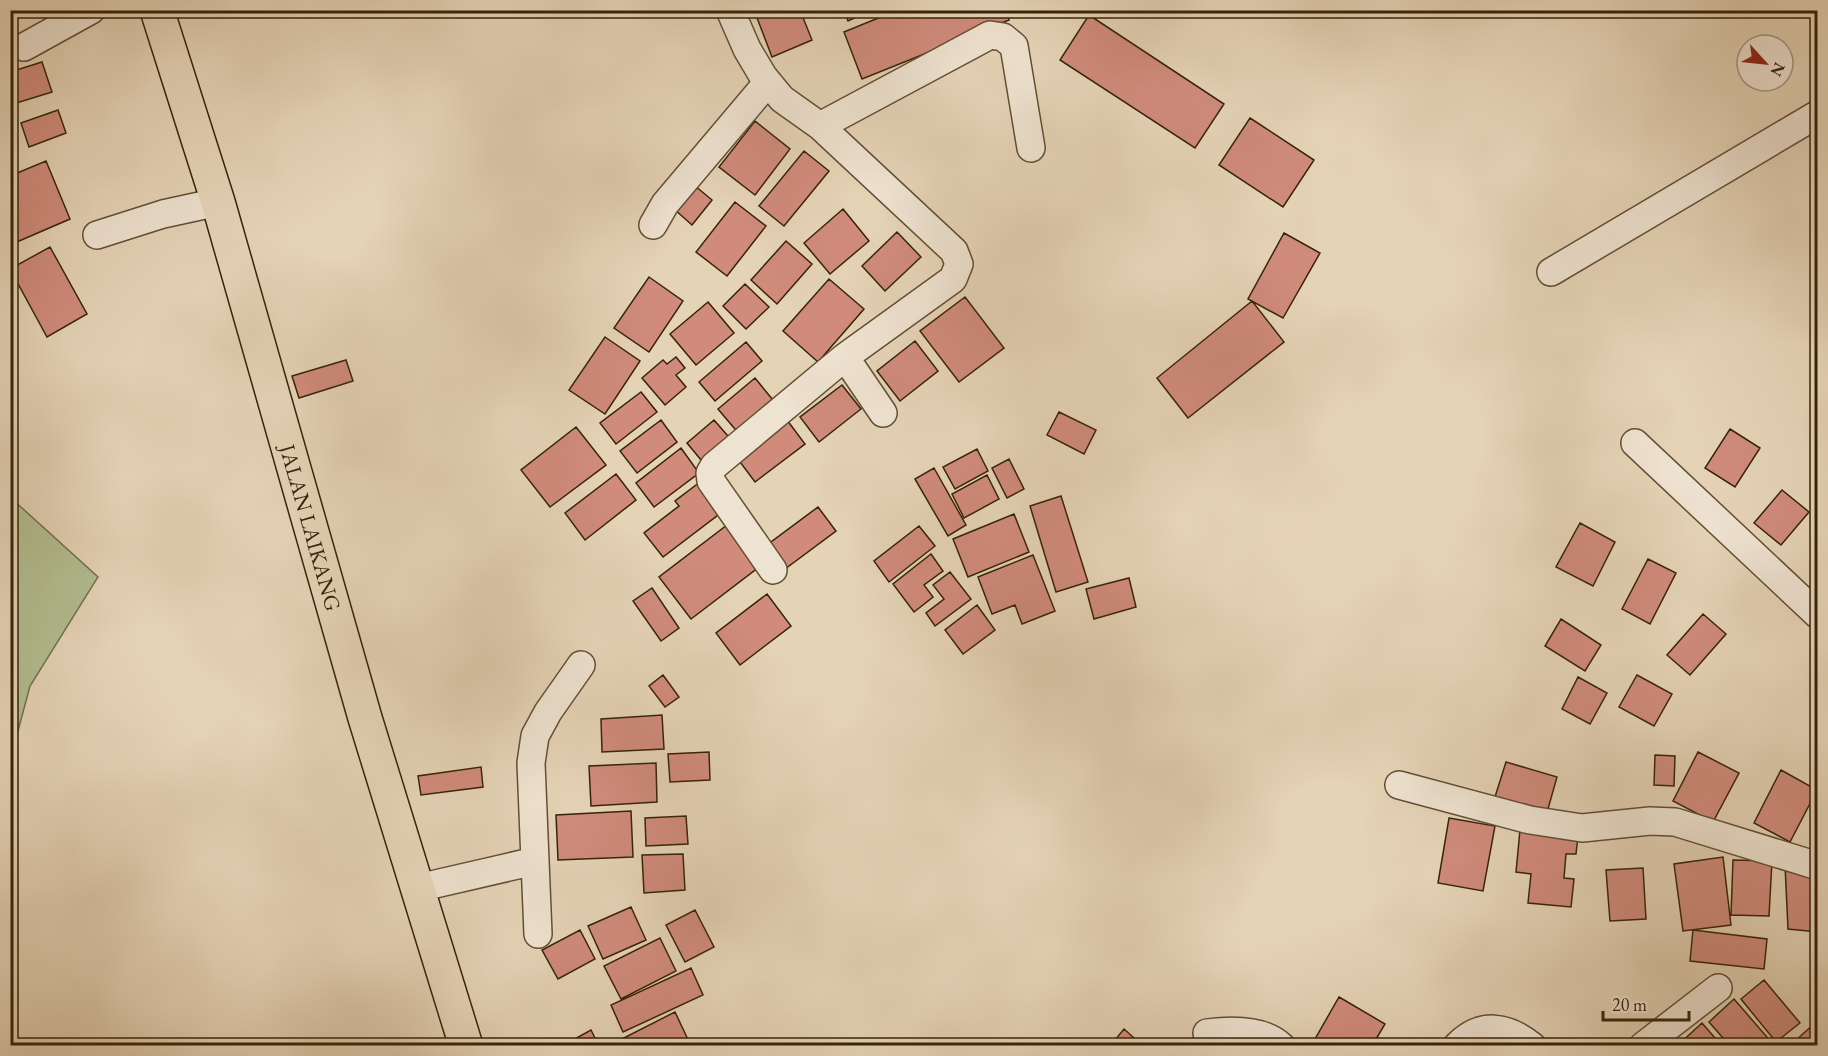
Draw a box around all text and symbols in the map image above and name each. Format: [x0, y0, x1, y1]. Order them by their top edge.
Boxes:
north arrow [1735, 33, 1795, 93]
text: N [1766, 59, 1790, 80]
street label: JALAN LAIKANG [272, 439, 348, 614]
scale bar [1603, 984, 1688, 1022]
text: 20 m [1612, 993, 1647, 1016]

